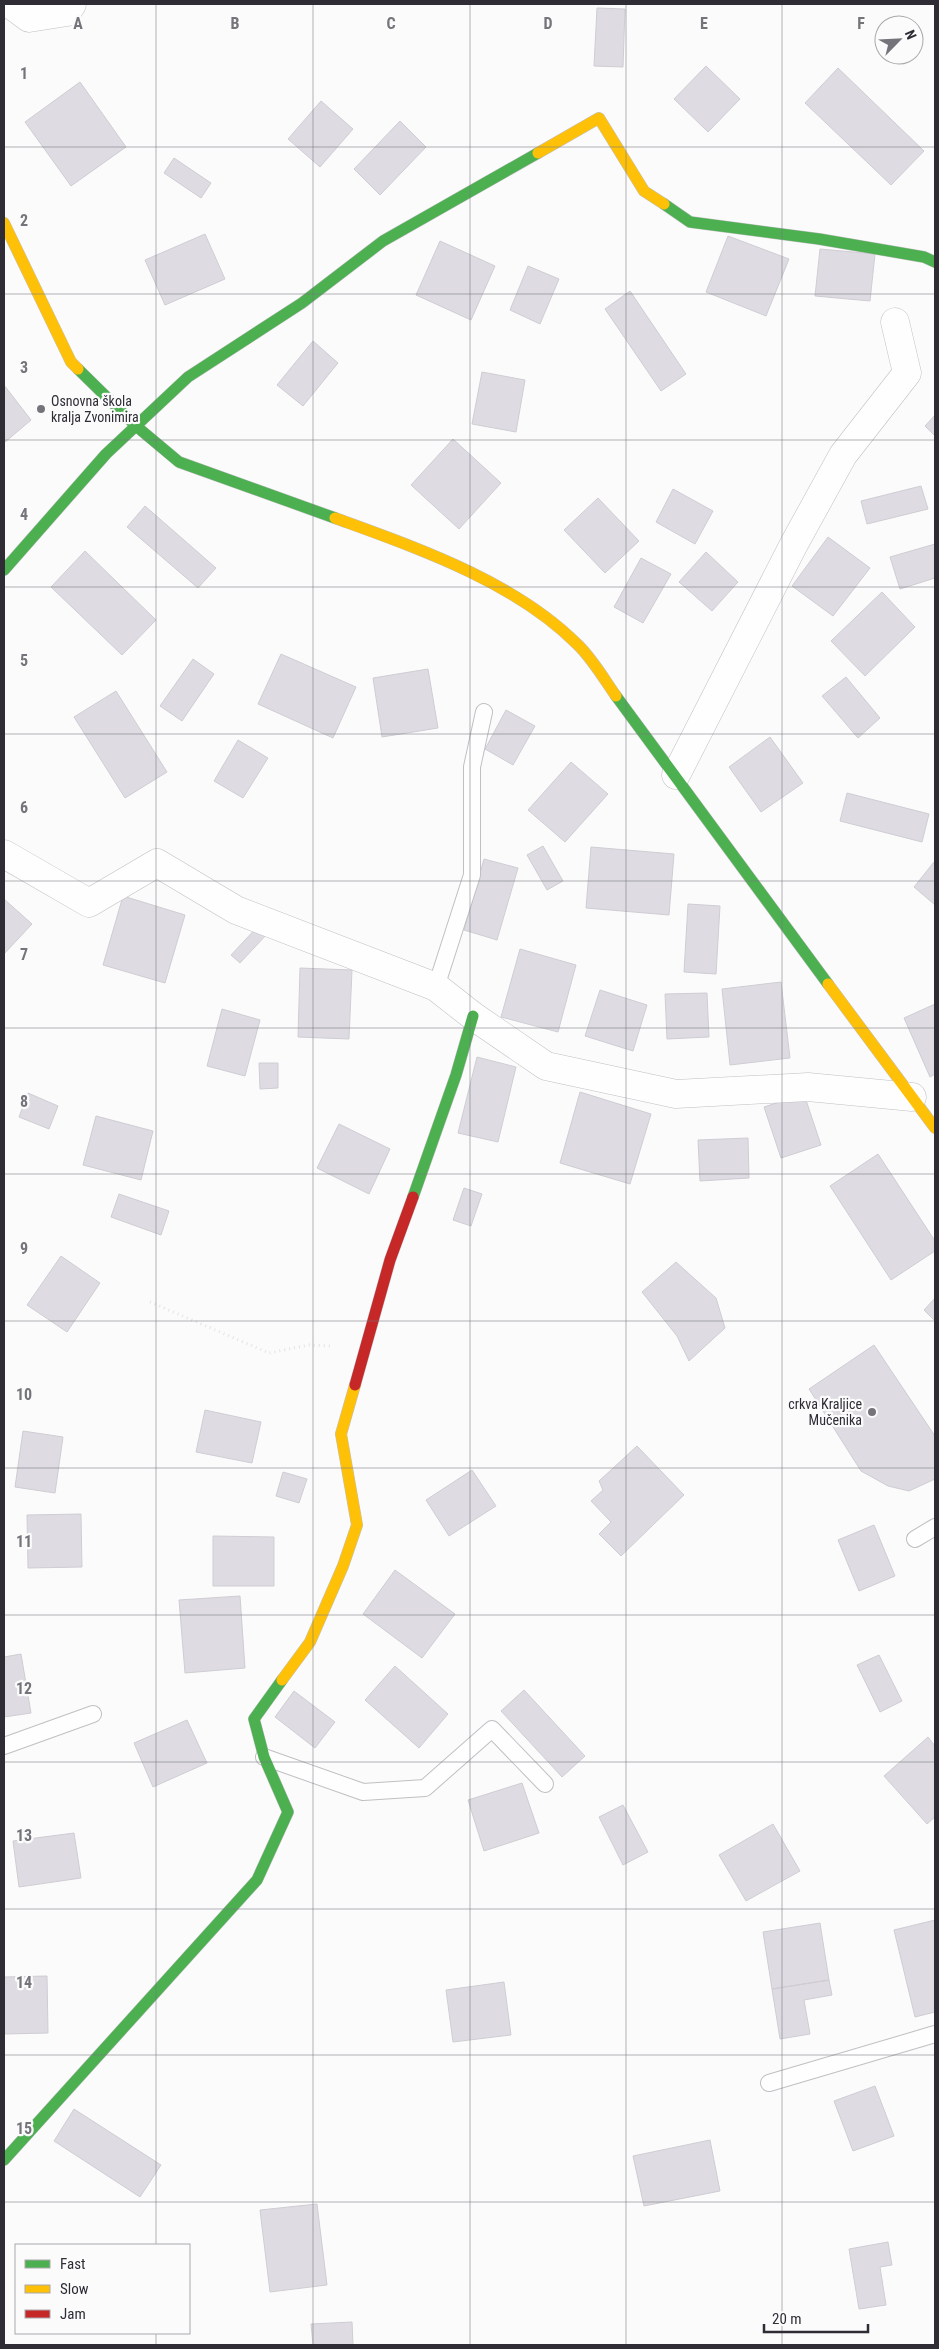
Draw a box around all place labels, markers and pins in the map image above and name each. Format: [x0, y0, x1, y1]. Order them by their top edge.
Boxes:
place label: Osnovna škola kralja Zvonimira [51, 393, 139, 425]
marker: Osnovna škola kralja Zvonimira [35, 403, 47, 415]
place label: crkva Kraljice Mučenika [788, 1396, 862, 1428]
marker: crkva Kraljice Mučenika [866, 1406, 878, 1418]

